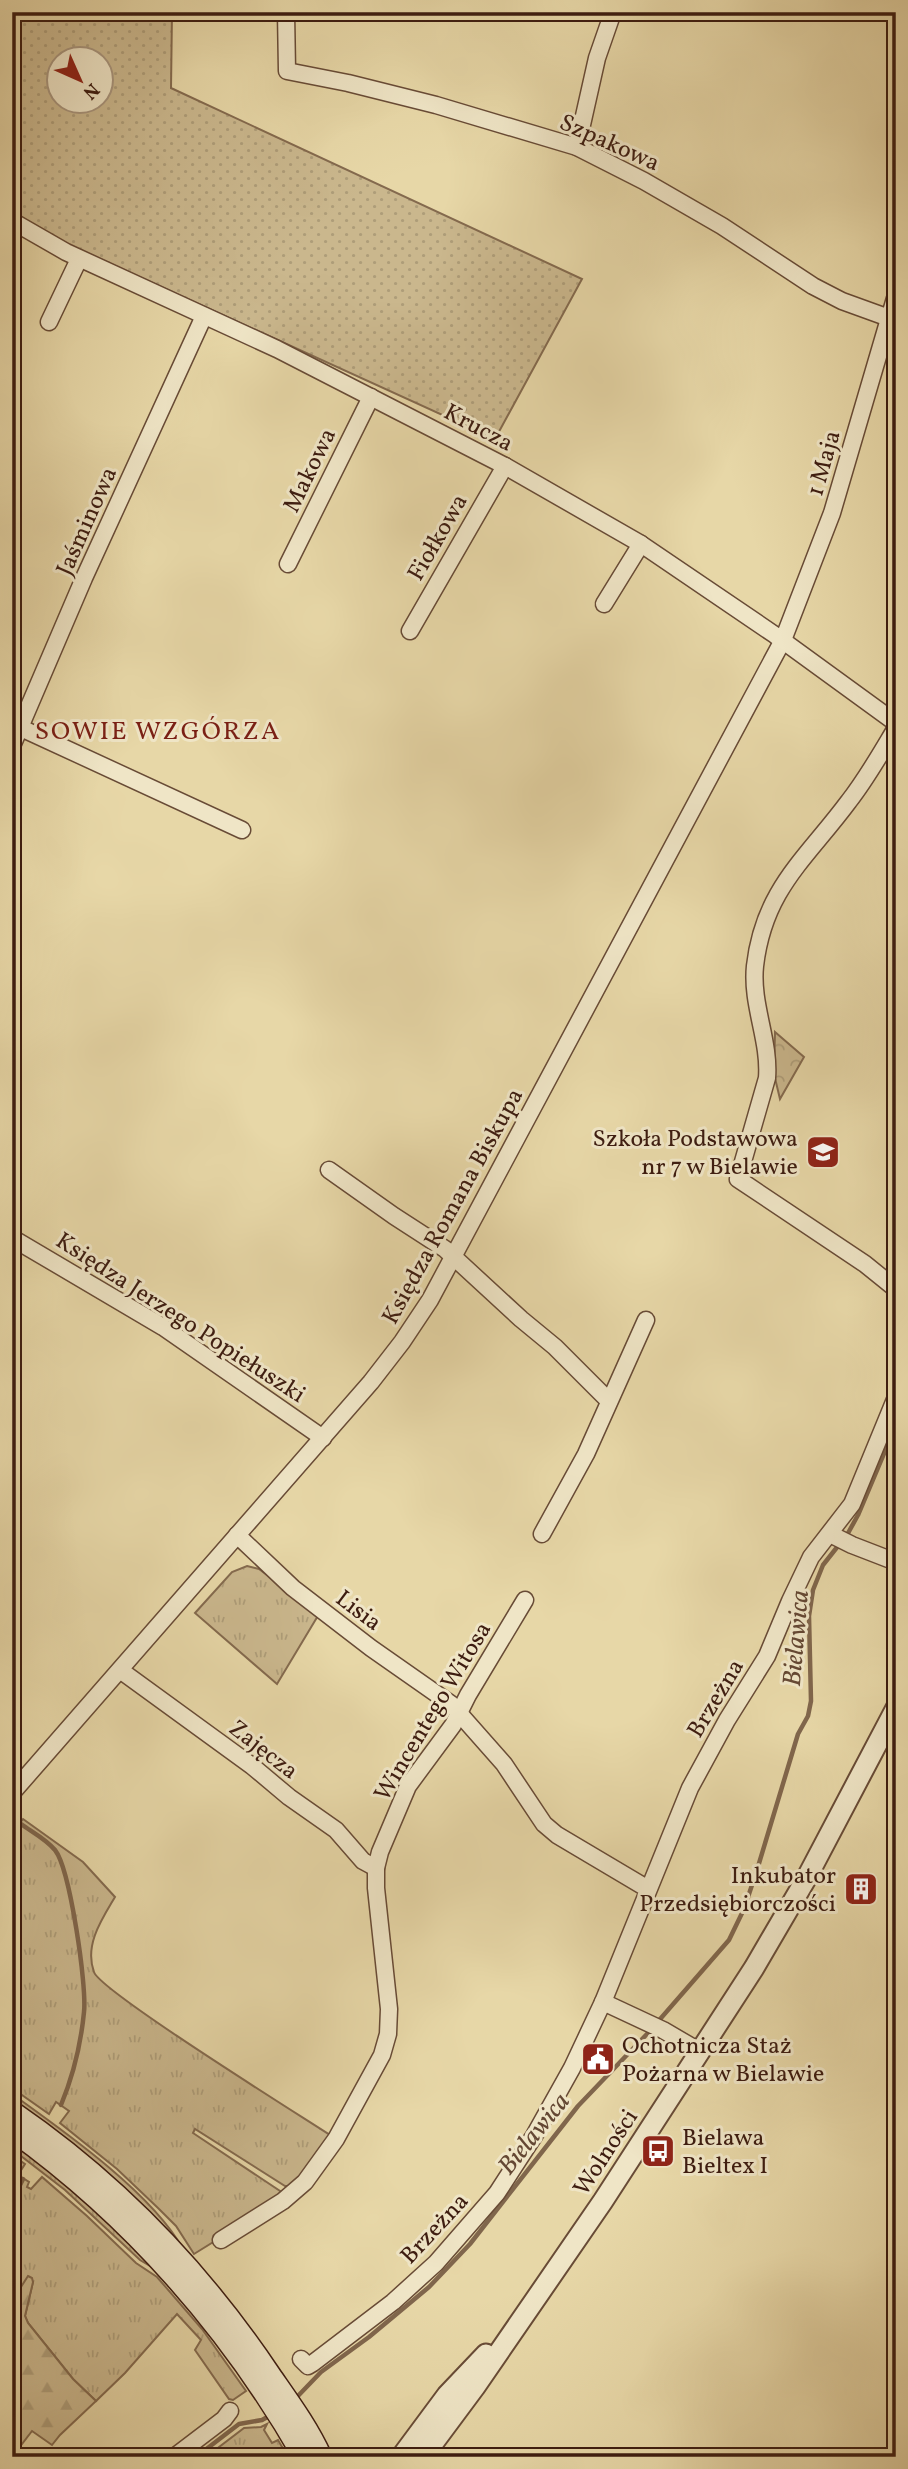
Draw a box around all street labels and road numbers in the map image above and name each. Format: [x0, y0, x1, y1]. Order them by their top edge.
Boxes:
street label: Szpakowa [554, 107, 665, 181]
street label: Krucza [437, 396, 519, 461]
street label: Makowa [276, 423, 346, 519]
street label: 1 Maja [799, 427, 851, 501]
street label: Jaśminowa [49, 462, 127, 582]
street label: Fiołkowa [400, 488, 477, 588]
street label: Księdza Romana Biskupa [375, 1083, 533, 1331]
street label: Księdza Jerzego Popiełuszki [48, 1225, 312, 1412]
street label: Lisia [328, 1583, 388, 1640]
street label: Wincentego Witosa [367, 1616, 501, 1808]
street label: Brzeżna [680, 1653, 754, 1745]
street label: Zajęcza [221, 1713, 305, 1789]
street label: Wolności [566, 2103, 647, 2203]
street label: Brzeżna [393, 2186, 477, 2273]

